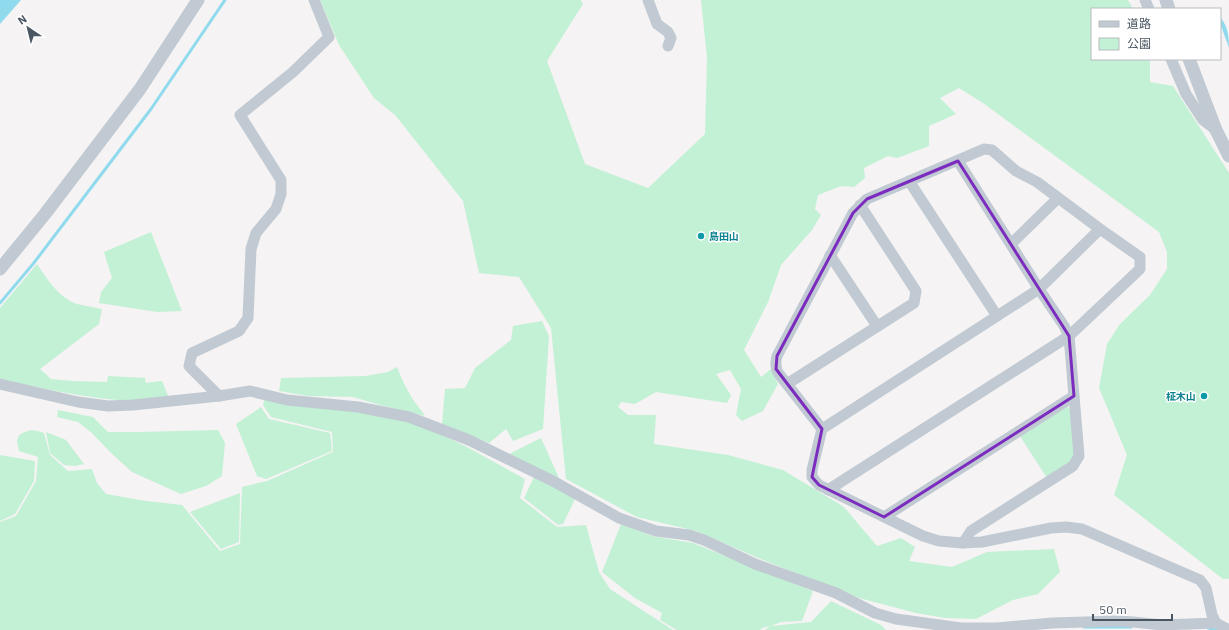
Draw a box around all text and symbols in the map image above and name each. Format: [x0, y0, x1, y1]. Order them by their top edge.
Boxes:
north arrow [8, 8, 48, 48]
legend [1091, 8, 1221, 60]
text: N [15, 12, 30, 28]
text: 道路 [1127, 16, 1151, 31]
text: 公園 [1127, 36, 1151, 51]
place label: 島田山 [709, 230, 739, 243]
marker: 島田山 [696, 231, 706, 241]
place label: 柾木山 [1166, 390, 1196, 403]
marker: 柾木山 [1199, 391, 1209, 401]
scale bar [1093, 596, 1172, 622]
text: 50 m [1099, 602, 1127, 617]

